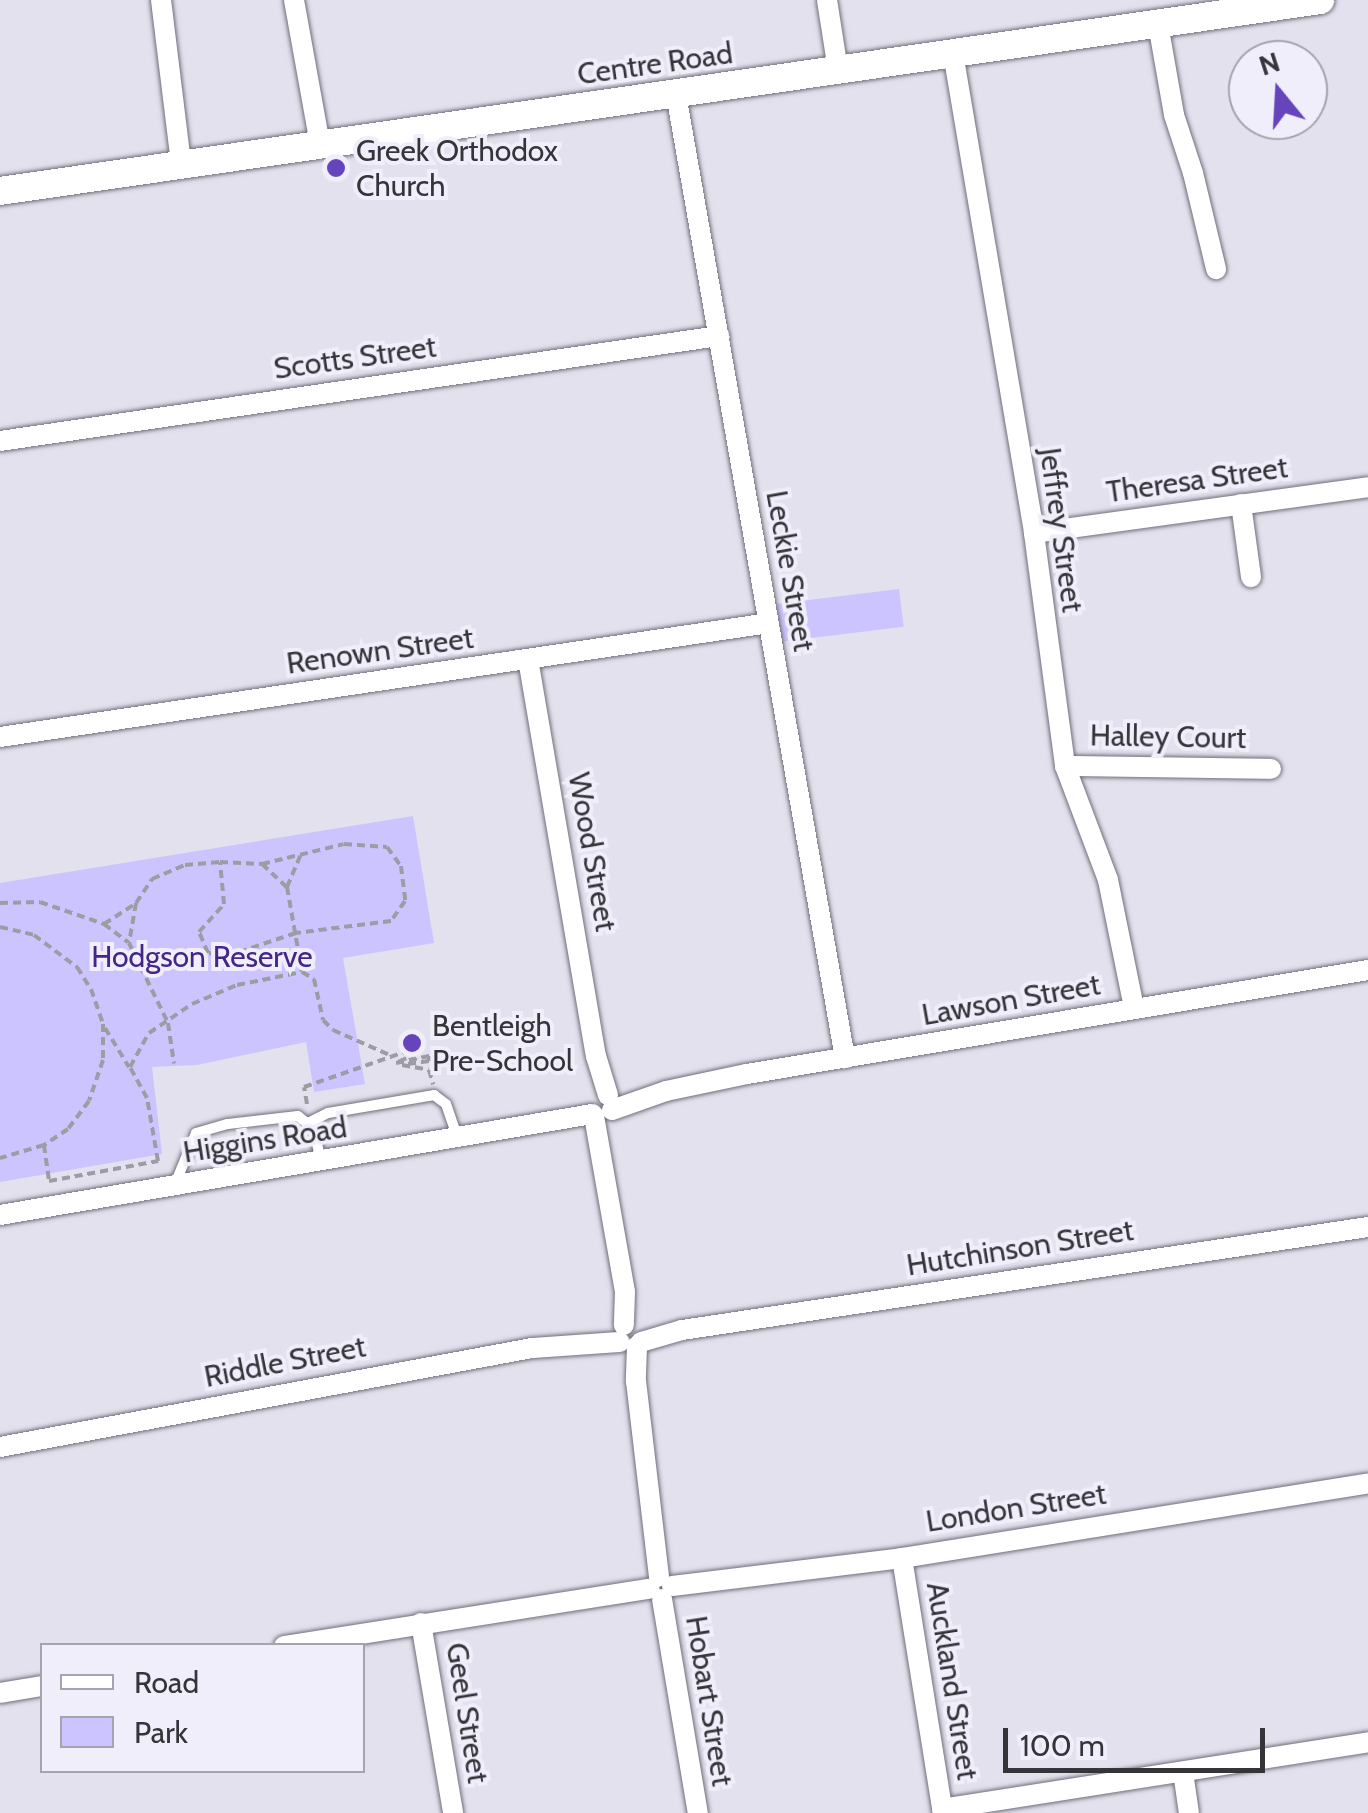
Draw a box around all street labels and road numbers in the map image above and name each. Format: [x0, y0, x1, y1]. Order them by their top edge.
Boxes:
street label: Centre Road [575, 35, 735, 93]
street label: Scotts Street [271, 329, 439, 387]
street label: Jeffrey Street [1032, 445, 1090, 615]
street label: Theresa Street [1104, 449, 1290, 511]
street label: Leckie Street [758, 488, 822, 654]
street label: Renown Street [284, 620, 476, 682]
street label: Halley Court [1090, 718, 1246, 756]
street label: Wood Street [560, 770, 624, 934]
street label: Lawson Street [919, 967, 1103, 1033]
street label: Higgins Road [181, 1109, 349, 1171]
street label: Hutchinson Street [904, 1212, 1136, 1284]
street label: Riddle Street [201, 1329, 369, 1395]
street label: London Street [923, 1476, 1109, 1540]
street label: Auckland Street [919, 1580, 985, 1782]
street label: Hobart Street [678, 1613, 740, 1789]
street label: Geel Street [438, 1640, 496, 1786]

